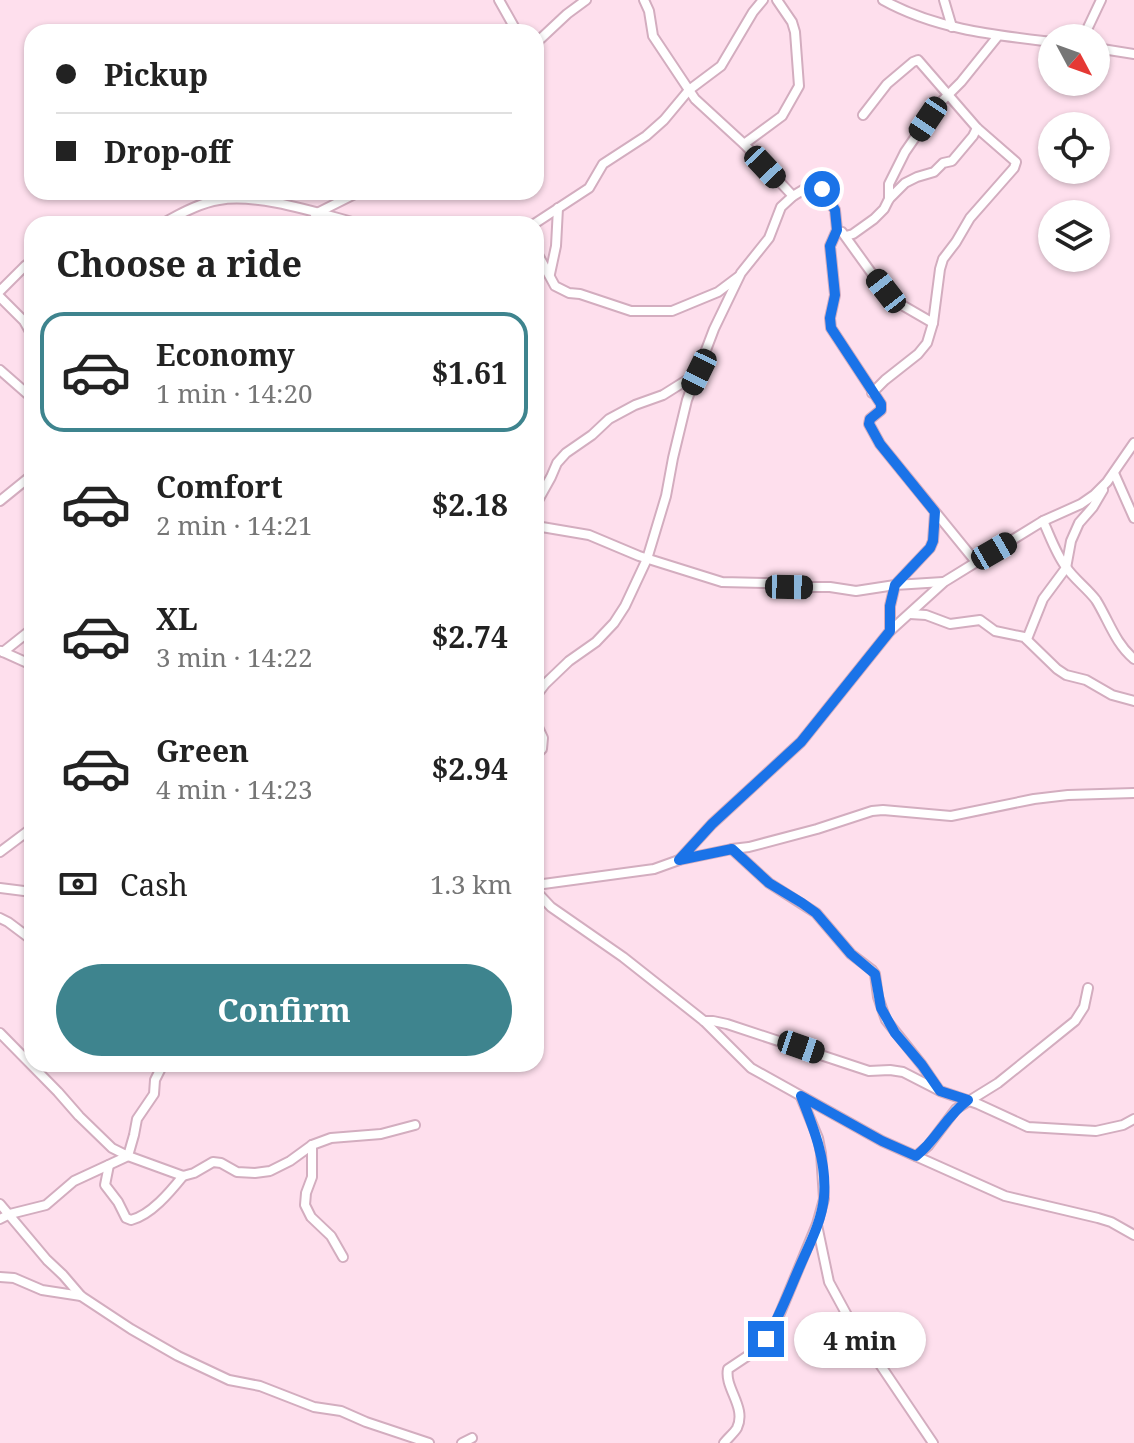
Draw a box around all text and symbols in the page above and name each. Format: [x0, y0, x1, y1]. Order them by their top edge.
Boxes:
north arrow [1038, 24, 1110, 96]
map controls [1038, 24, 1110, 272]
text: Pickup [104, 54, 208, 95]
car [905, 92, 951, 146]
button: locate [1038, 112, 1110, 184]
text: Drop-off [104, 131, 231, 172]
car [740, 141, 790, 193]
route start [804, 171, 840, 207]
button: layers [1038, 200, 1110, 272]
text: Choose a ride [56, 239, 302, 288]
car [862, 265, 910, 317]
text: Economy [156, 334, 295, 375]
icon: car [60, 336, 132, 408]
car [678, 345, 720, 399]
text: $1.61 [431, 352, 508, 393]
text: 1 min · 14:20 [156, 375, 313, 411]
text: Comfort [156, 466, 283, 507]
icon: car [60, 468, 132, 540]
text: $2.18 [431, 484, 508, 525]
text: 2 min · 14:21 [156, 507, 313, 543]
car [967, 529, 1021, 573]
car [765, 575, 813, 599]
text: XL [156, 598, 198, 639]
icon: car [60, 600, 132, 672]
text: $2.74 [431, 616, 508, 657]
text: 3 min · 14:22 [156, 639, 313, 675]
text: Green [156, 730, 249, 771]
icon: car [60, 732, 132, 804]
text: $2.94 [431, 748, 508, 789]
text: 4 min · 14:23 [156, 771, 313, 807]
icon: cash [56, 862, 100, 906]
text: Cash [120, 864, 188, 905]
text: 1.3 km [430, 866, 512, 902]
button: Confirm [56, 964, 512, 1056]
car [774, 1028, 828, 1066]
callout: 4 min [794, 1311, 926, 1367]
route end [748, 1321, 784, 1357]
text: 4 min [823, 1322, 897, 1358]

